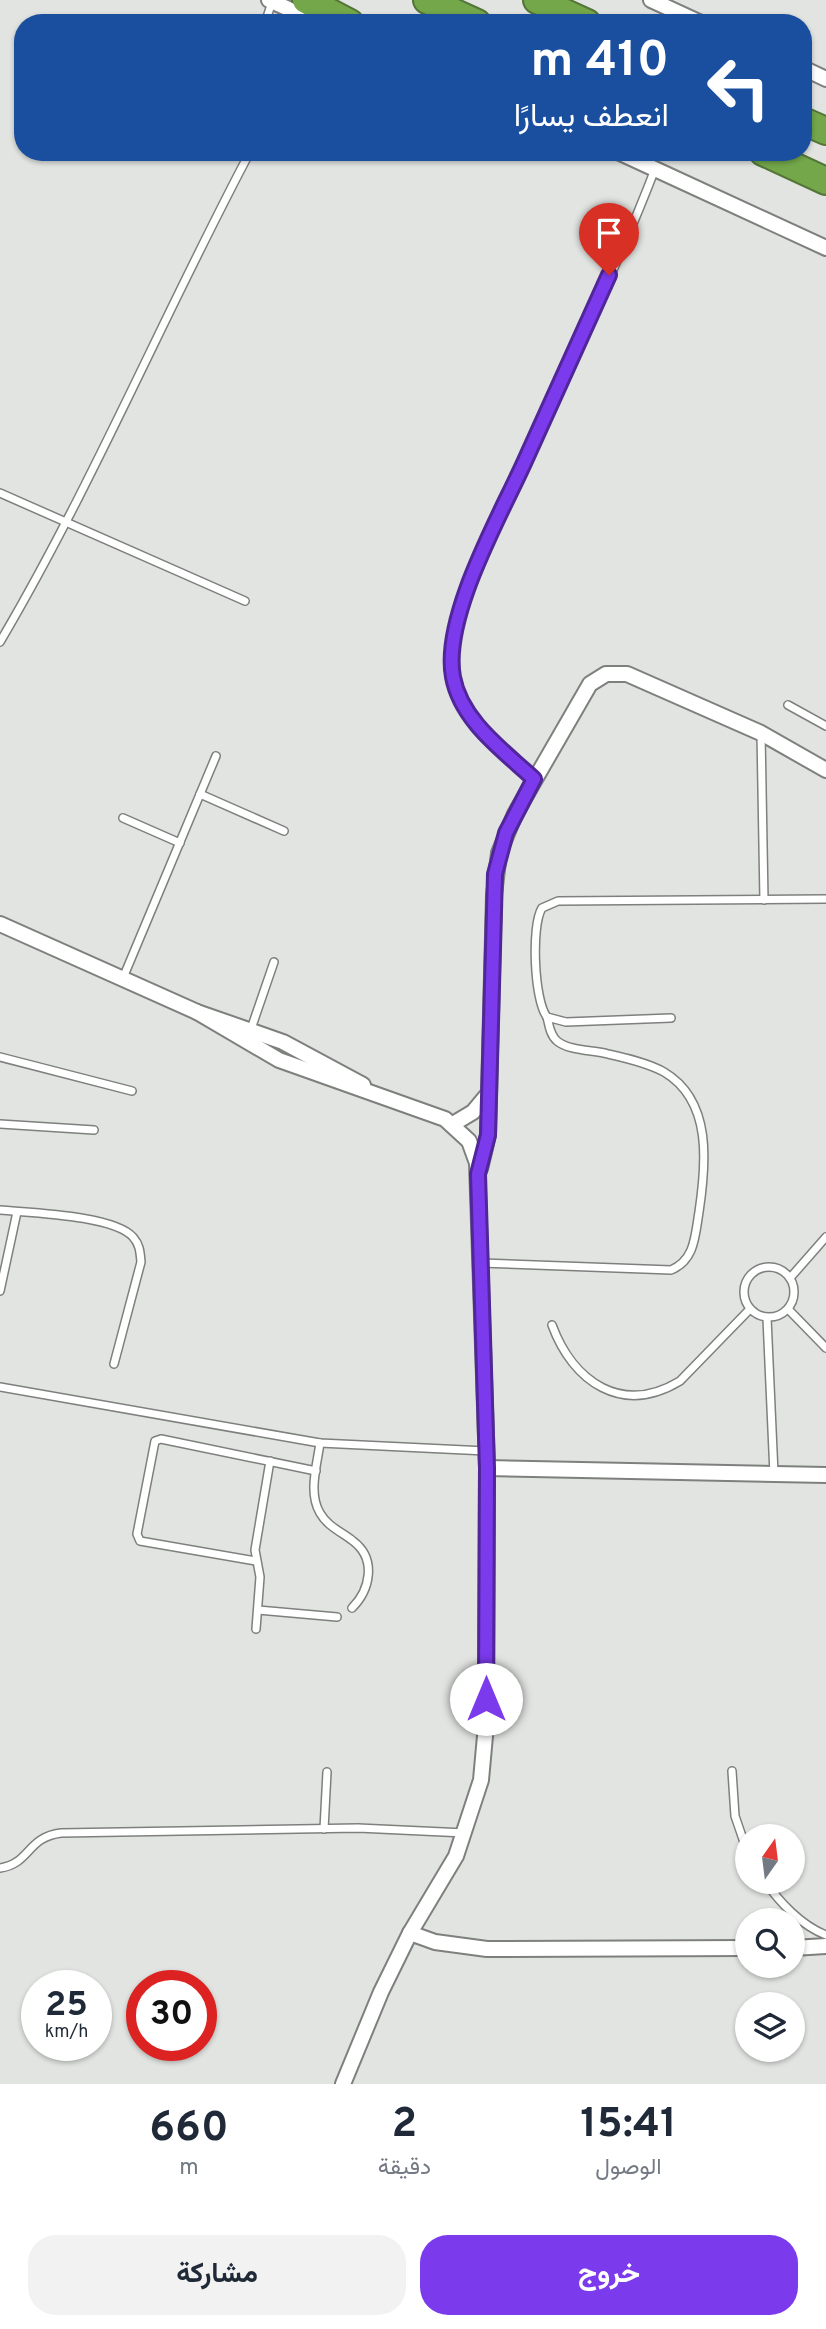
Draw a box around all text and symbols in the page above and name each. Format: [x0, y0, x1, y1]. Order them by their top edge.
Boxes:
text: 410 m [531, 32, 669, 94]
icon: left [693, 42, 784, 133]
text: انعطف يسارًا [514, 98, 669, 138]
pin [579, 203, 639, 275]
icon: arrive [590, 214, 628, 252]
position arrow [449, 1662, 523, 1736]
north arrow [735, 1824, 805, 1894]
map controls [735, 1824, 805, 2062]
button: search [735, 1908, 805, 1978]
speed limit sign: 30 [126, 1970, 217, 2061]
text: 25 [45, 1984, 88, 2028]
button: layers [735, 1992, 805, 2062]
text: km/h [45, 2021, 88, 2044]
text: 2 [392, 2099, 417, 2152]
text: 15:41 [580, 2099, 677, 2152]
text: 660 [149, 2103, 229, 2156]
text: m [179, 2154, 199, 2183]
text: دقيقة [378, 2154, 431, 2183]
text: الوصول [595, 2154, 662, 2183]
button: مشاركة [28, 2235, 406, 2315]
button: خروج [420, 2235, 798, 2315]

